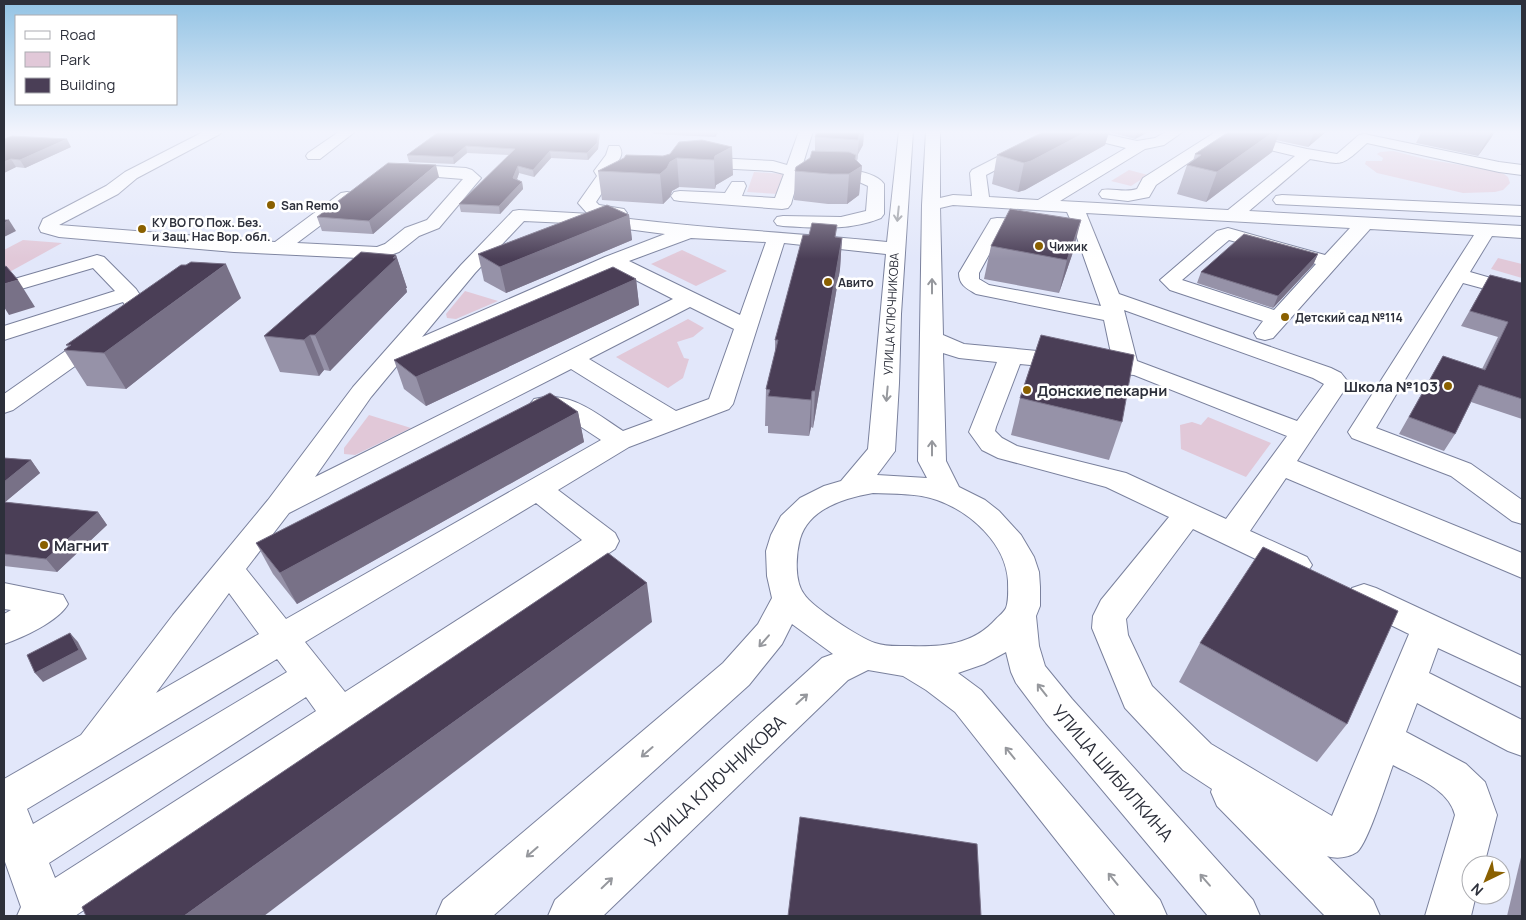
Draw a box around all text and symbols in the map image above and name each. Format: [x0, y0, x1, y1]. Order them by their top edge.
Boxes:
legend [15, 15, 178, 105]
text: Road [60, 24, 96, 45]
text: Park [60, 49, 90, 70]
text: Building [60, 74, 115, 95]
place label: San Remo [281, 197, 339, 214]
marker: San Remo [265, 199, 277, 211]
one-way arrow [893, 206, 903, 222]
place label: КУ ВО ГО Пож. Без. и Защ. Нас Вор. обл. [152, 214, 271, 245]
marker: КУ ВО ГО Пож. Без. и Защ. Нас Вор. обл. [136, 223, 148, 235]
place label: Чижик [1049, 238, 1088, 255]
marker: Чижик [1033, 240, 1045, 252]
street label: УЛИЦА КЛЮЧНИКОВА [879, 252, 903, 376]
place label: Авито [838, 274, 874, 291]
marker: Авито [822, 276, 834, 288]
one-way arrow [927, 278, 937, 294]
place label: Детский сад №114 [1295, 309, 1403, 326]
marker: Детский сад №114 [1279, 311, 1291, 323]
place label: Школа №103 [1344, 376, 1438, 397]
place label: Донские пекарни [1037, 380, 1167, 401]
marker: Школа №103 [1442, 380, 1454, 392]
marker: Донские пекарни [1021, 384, 1033, 396]
one-way arrow [882, 385, 891, 401]
one-way arrow [927, 441, 937, 457]
place label: Магнит [54, 535, 109, 556]
marker: Магнит [38, 539, 50, 551]
one-way arrow [759, 634, 770, 647]
one-way arrow [1037, 683, 1048, 696]
one-way arrow [795, 694, 808, 705]
street label: УЛИЦА ШИБИЛКИНА [1047, 699, 1179, 847]
street label: УЛИЦА КЛЮЧНИКОВА [639, 709, 791, 853]
one-way arrow [640, 747, 653, 758]
one-way arrow [1005, 747, 1016, 760]
one-way arrow [525, 846, 538, 857]
north arrow [1461, 855, 1511, 905]
one-way arrow [1108, 872, 1119, 885]
one-way arrow [1199, 873, 1210, 886]
one-way arrow [600, 877, 613, 889]
text: N [1467, 879, 1487, 900]

